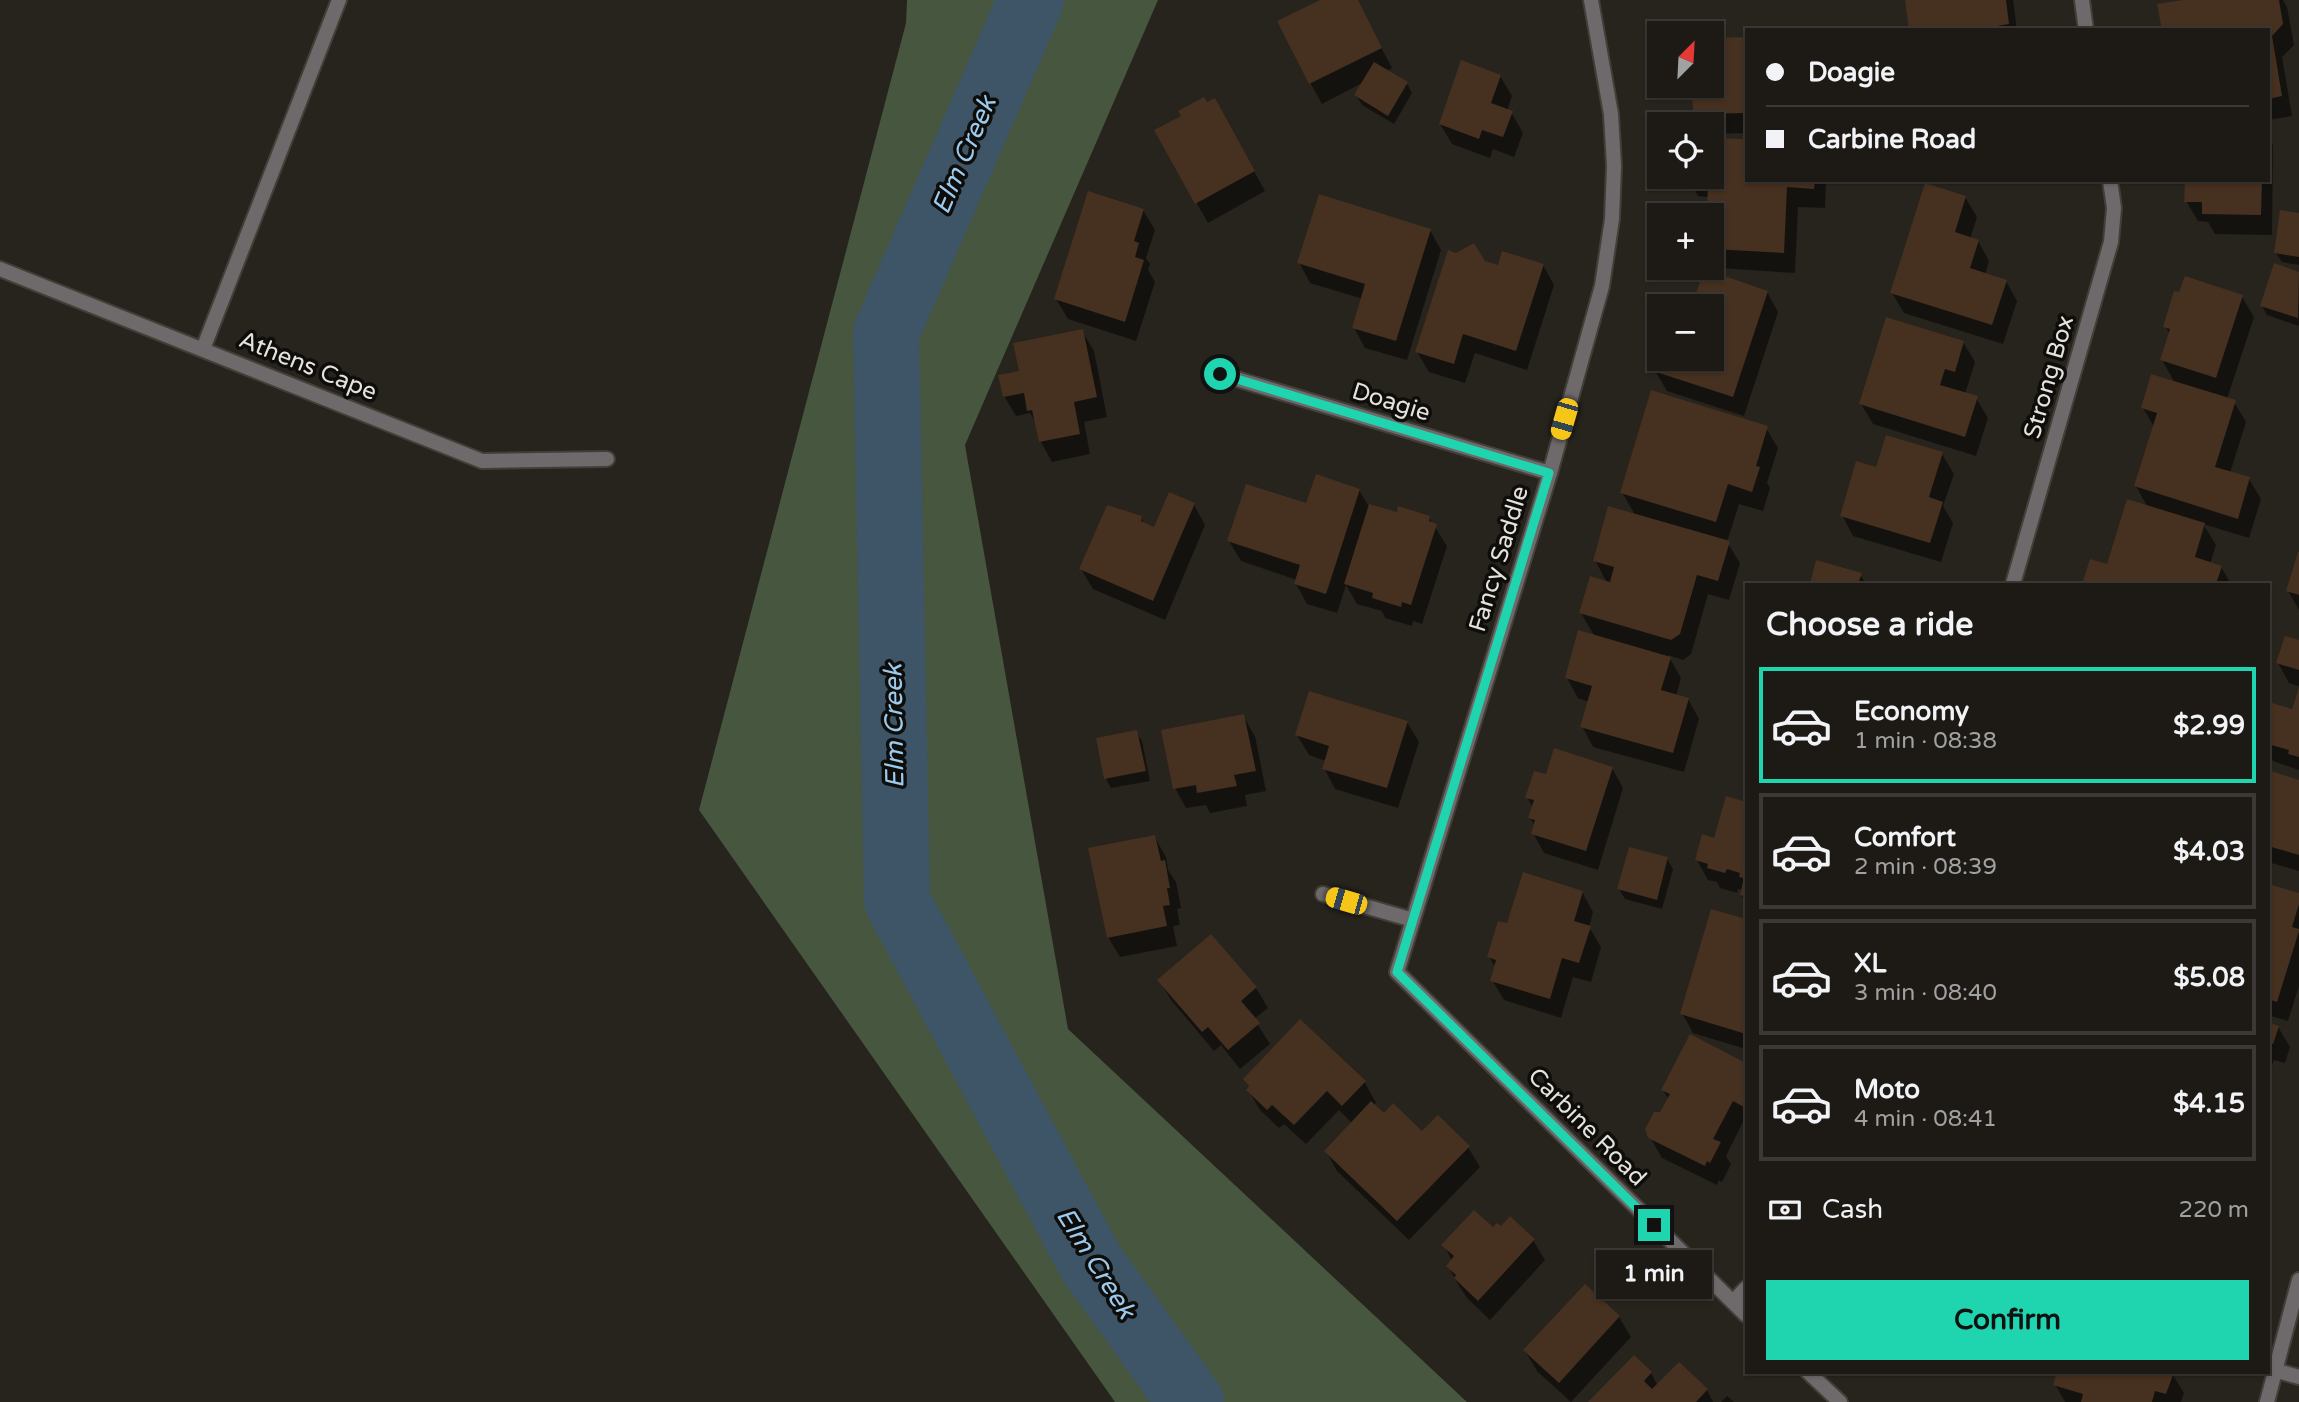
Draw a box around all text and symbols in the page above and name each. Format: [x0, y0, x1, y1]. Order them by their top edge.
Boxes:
north arrow [1647, 21, 1724, 98]
map controls [1647, 21, 1724, 371]
text: Doagie [1808, 57, 1895, 88]
water label: Elm Creek [925, 90, 1003, 218]
button: locate [1647, 112, 1724, 189]
text: Carbine Road [1808, 124, 1976, 155]
button: + [1647, 203, 1724, 280]
button: − [1647, 294, 1724, 371]
street label: Strong Box [2018, 312, 2080, 442]
street label: Athens Cape [235, 325, 381, 407]
route start [1204, 358, 1236, 390]
street label: Doagie [1348, 376, 1434, 428]
car [1549, 396, 1580, 442]
street label: Fancy Saddle [1463, 483, 1535, 635]
text: Choose a ride [1766, 606, 1973, 644]
water label: Elm Creek [877, 662, 911, 789]
icon: car [1770, 694, 1833, 757]
text: Economy [1854, 696, 1969, 727]
text: $2.99 [2173, 710, 2245, 741]
text: 1 min · 08:38 [1854, 727, 1997, 755]
icon: car [1770, 820, 1833, 883]
text: Comfort [1854, 822, 1956, 853]
text: $4.03 [2173, 836, 2245, 867]
text: 2 min · 08:39 [1854, 853, 1997, 881]
car [1323, 885, 1370, 917]
icon: car [1770, 946, 1833, 1009]
text: XL [1854, 948, 1886, 979]
text: $5.08 [2173, 962, 2245, 993]
text: 3 min · 08:40 [1854, 979, 1997, 1007]
street label: Carbine Road [1522, 1062, 1652, 1192]
icon: car [1770, 1072, 1833, 1135]
text: Moto [1854, 1074, 1920, 1105]
text: $4.15 [2173, 1088, 2245, 1119]
text: 4 min · 08:41 [1854, 1105, 1997, 1133]
icon: cash [1766, 1191, 1804, 1229]
text: Cash [1822, 1194, 1883, 1225]
text: 220 m [2179, 1196, 2249, 1224]
water label: Elm Creek [1050, 1202, 1143, 1326]
route end [1638, 1209, 1670, 1241]
callout: 1 min [1596, 1250, 1712, 1298]
text: 1 min [1623, 1260, 1685, 1288]
button: Confirm [1766, 1280, 2249, 1360]

